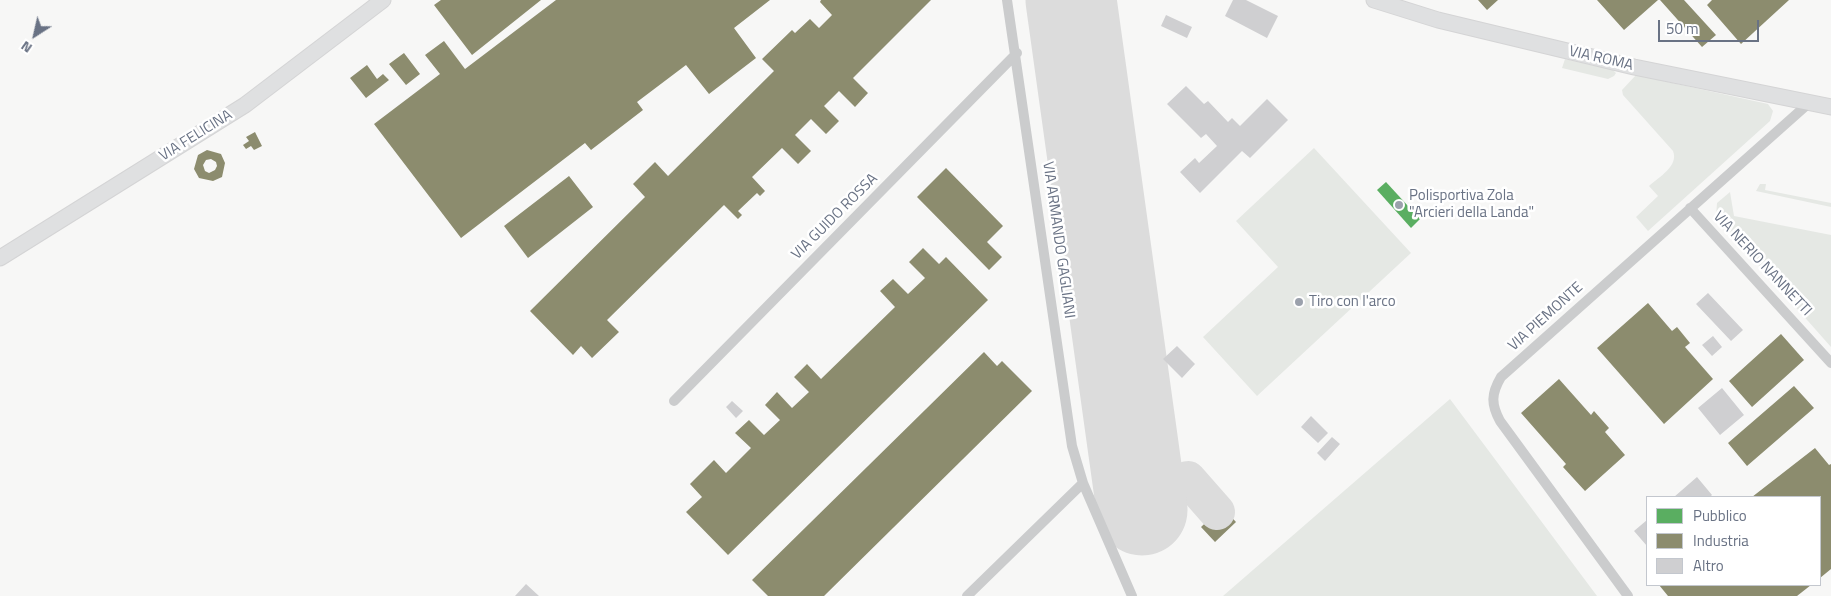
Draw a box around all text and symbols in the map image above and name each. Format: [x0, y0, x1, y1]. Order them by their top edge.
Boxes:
north arrow [10, 10, 60, 60]
scale bar [1661, 10, 1762, 42]
text: 50 m [1666, 17, 1699, 40]
text: N [16, 36, 36, 59]
street label: VIA ROMA [1567, 43, 1635, 75]
street label: VIA FELICINA [156, 106, 236, 166]
street label: VIA ARMANDO GAGLIANI [1038, 160, 1078, 320]
street label: VIA GUIDO ROSSA [788, 170, 882, 264]
place label: Polisportiva Zola "Arcieri della Landa" [1409, 187, 1534, 222]
marker: Polisportiva Zola "Arcieri della Landa" [1393, 199, 1405, 211]
street label: VIA NERIO NANNETTI [1709, 208, 1815, 320]
street label: VIA PIEMONTE [1505, 279, 1587, 355]
place label: Tiro con l'arco [1309, 293, 1396, 311]
marker: Tiro con l'arco [1293, 296, 1305, 308]
legend [1646, 496, 1821, 586]
text: Pubblico [1693, 504, 1747, 527]
text: Industria [1693, 529, 1749, 552]
text: Altro [1693, 554, 1724, 577]

